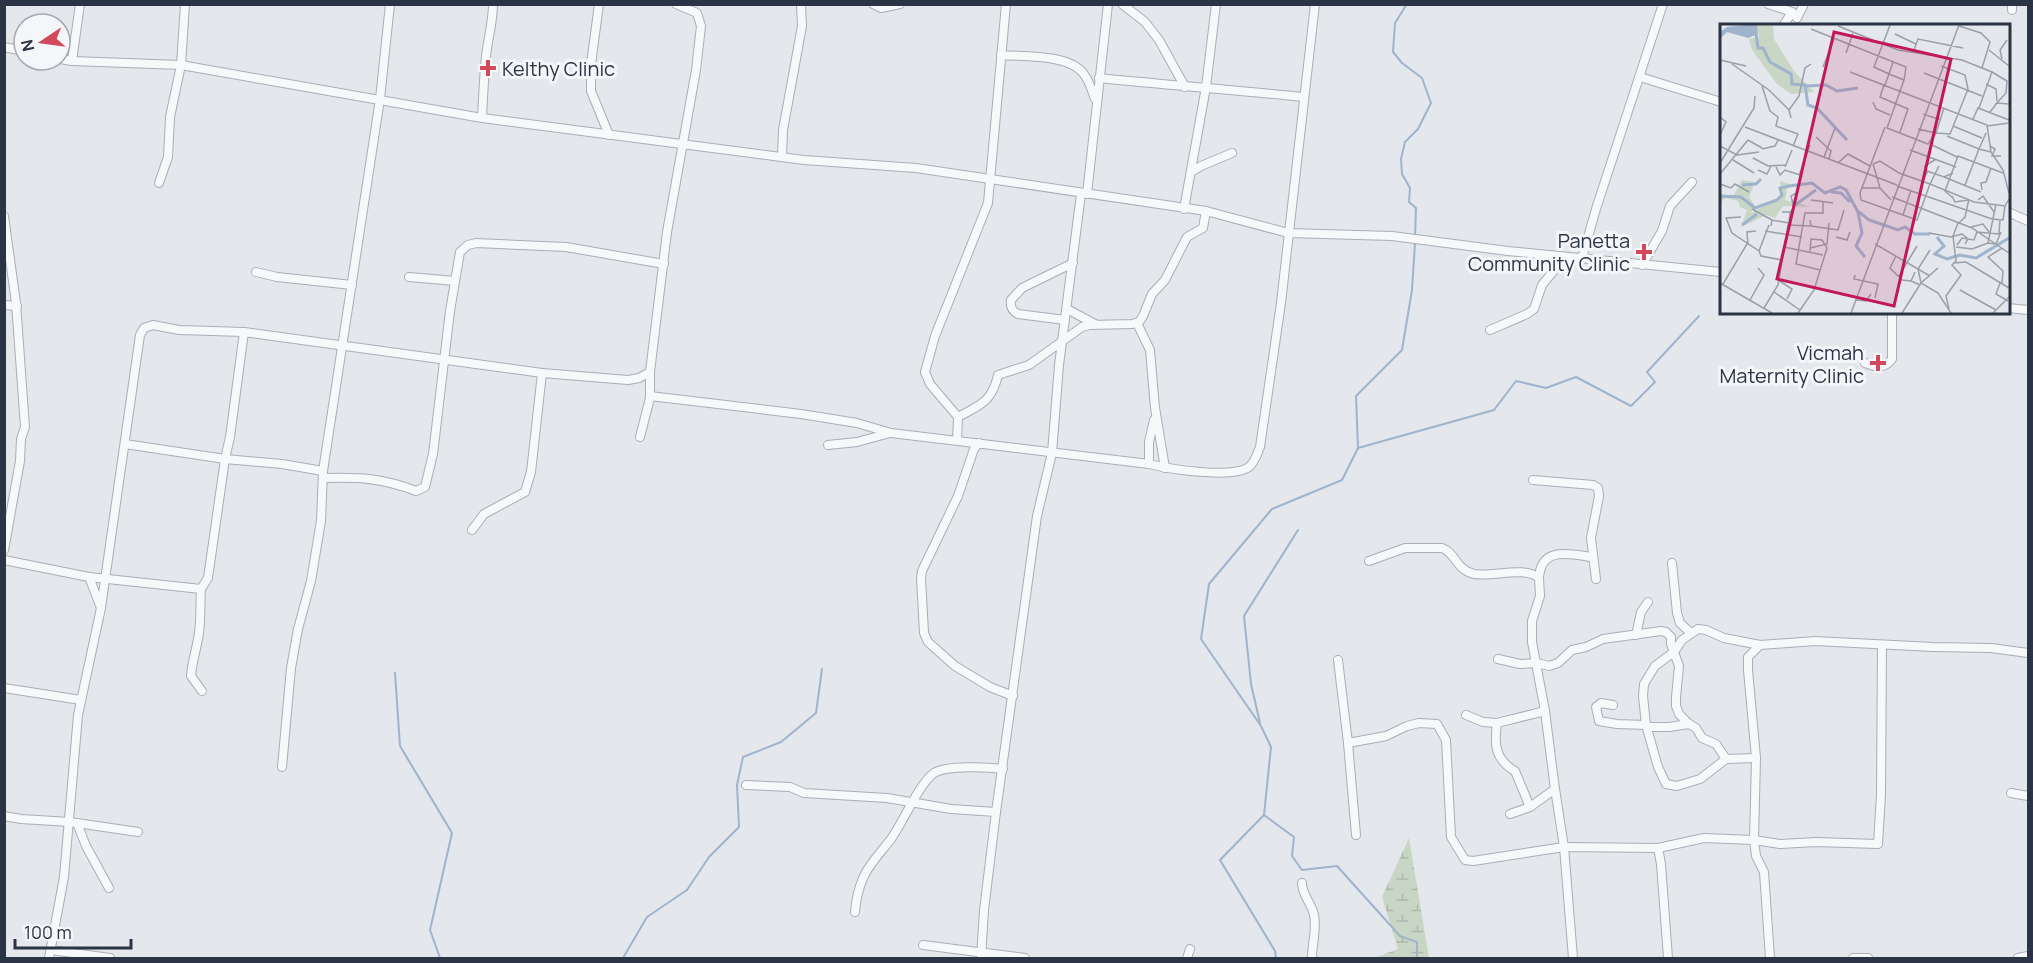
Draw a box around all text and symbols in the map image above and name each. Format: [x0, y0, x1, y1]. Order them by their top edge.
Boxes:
north arrow [12, 12, 72, 72]
inset map [1720, 24, 2009, 314]
text: N [15, 37, 39, 53]
place label: Kelthy Clinic [502, 55, 615, 82]
marker: Kelthy Clinic [479, 59, 497, 77]
place label: Panetta Community Clinic [1468, 227, 1630, 277]
marker: Panetta Community Clinic [1635, 243, 1653, 261]
place label: Vicmah Maternity Clinic [1719, 339, 1864, 389]
marker: Vicmah Maternity Clinic [1869, 354, 1887, 372]
scale bar [15, 912, 130, 950]
text: 100 m [24, 920, 72, 944]

